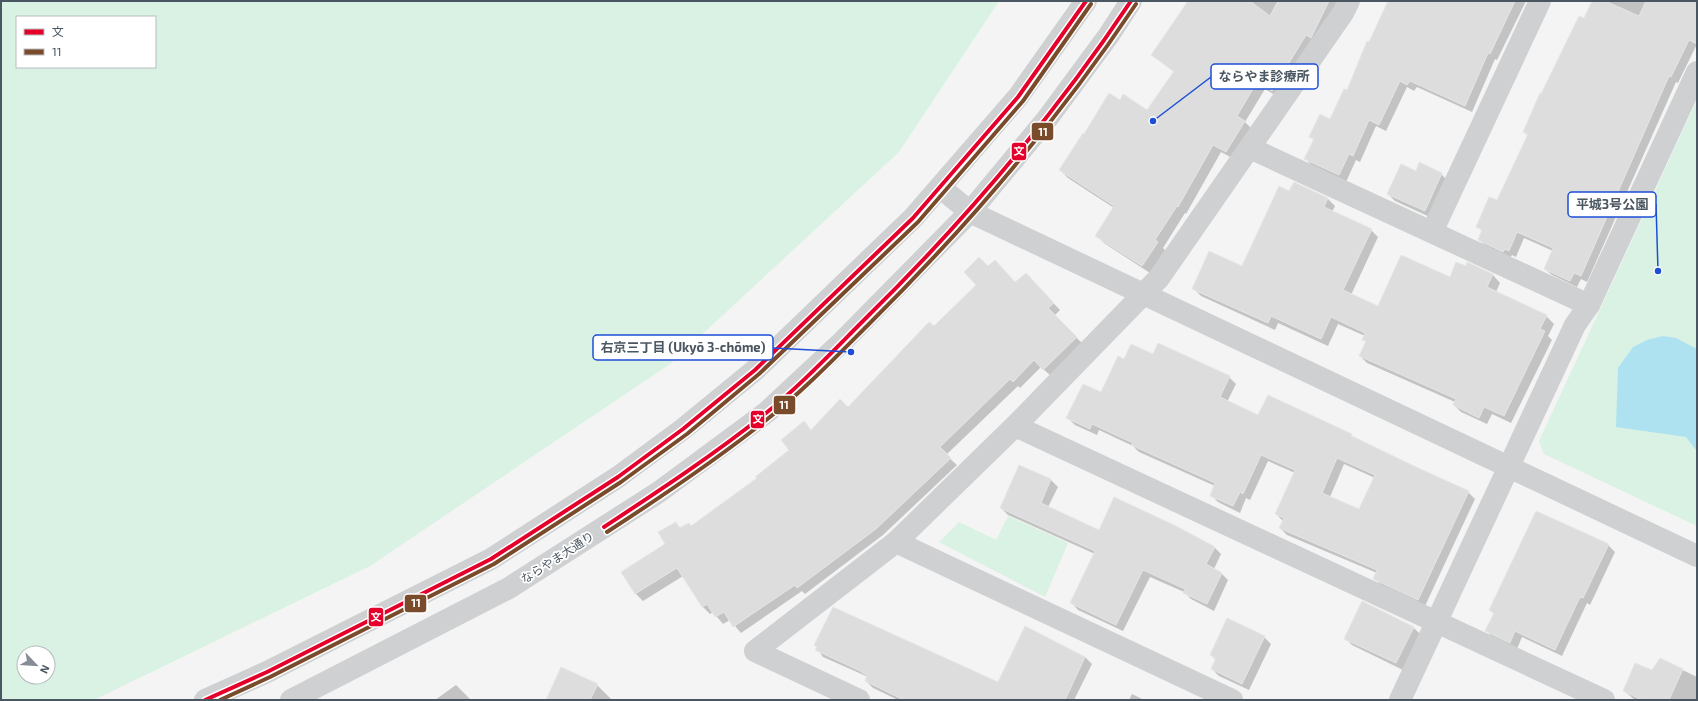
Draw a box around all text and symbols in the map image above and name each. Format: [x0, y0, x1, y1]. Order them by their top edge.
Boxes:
legend [16, 16, 156, 68]
text: 文 [52, 24, 64, 38]
text: 11 [52, 44, 62, 58]
callout: ならやま診療所 [1211, 64, 1318, 89]
text: ならやま診療所 [1218, 68, 1310, 84]
line badge: 11 [1031, 122, 1054, 141]
text: 11 [1038, 125, 1048, 138]
line badge: 文 [1011, 142, 1027, 161]
text: 文 [1014, 144, 1025, 157]
callout: 平城3号公園 [1568, 192, 1656, 217]
text: 平城3号公園 [1576, 196, 1648, 212]
callout: 右京三丁目 (Ukyō 3-chōme) [593, 335, 773, 360]
text: 右京三丁目 (Ukyō 3-chōme) [601, 339, 766, 355]
line badge: 11 [773, 395, 796, 415]
text: 11 [779, 398, 789, 411]
line badge: 文 [750, 410, 765, 429]
text: 文 [753, 412, 764, 425]
street label: ならやま大通り [518, 528, 596, 586]
line badge: 11 [404, 594, 427, 613]
text: 11 [411, 596, 421, 609]
line badge: 文 [368, 607, 384, 627]
text: 文 [371, 610, 382, 623]
north arrow [16, 645, 56, 685]
text: N [38, 663, 53, 676]

